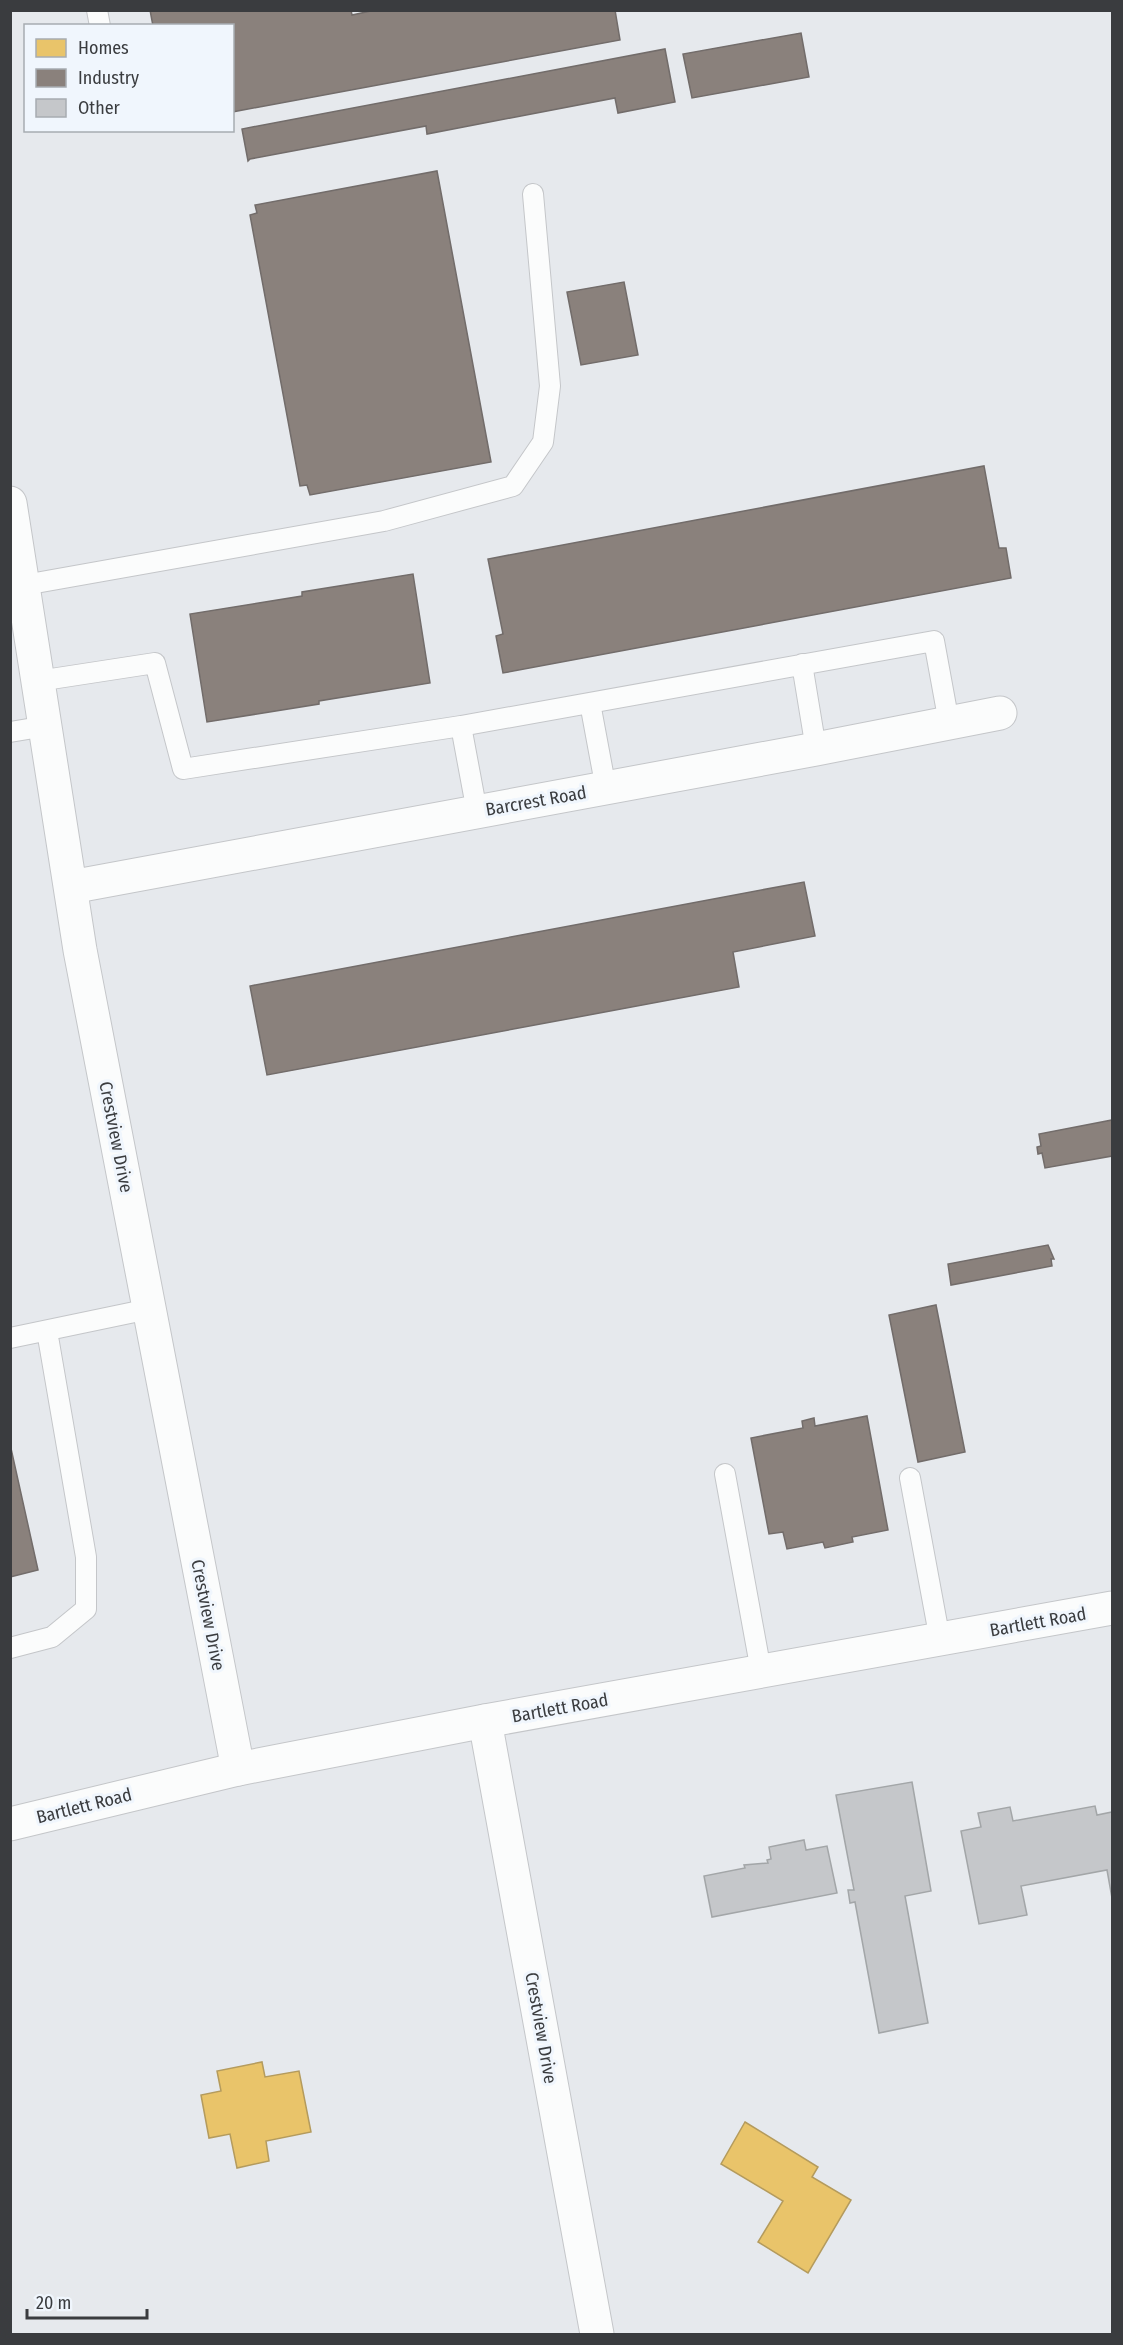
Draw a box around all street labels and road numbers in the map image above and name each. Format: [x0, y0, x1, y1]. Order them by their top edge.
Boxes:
street label: Barcrest Road [484, 781, 588, 821]
street label: Crestview Drive [94, 1080, 138, 1194]
street label: Crestview Drive [186, 1558, 230, 1672]
street label: Bartlett Road [988, 1603, 1088, 1641]
street label: Bartlett Road [510, 1689, 610, 1727]
street label: Bartlett Road [34, 1784, 134, 1828]
street label: Crestview Drive [520, 1971, 562, 2085]

